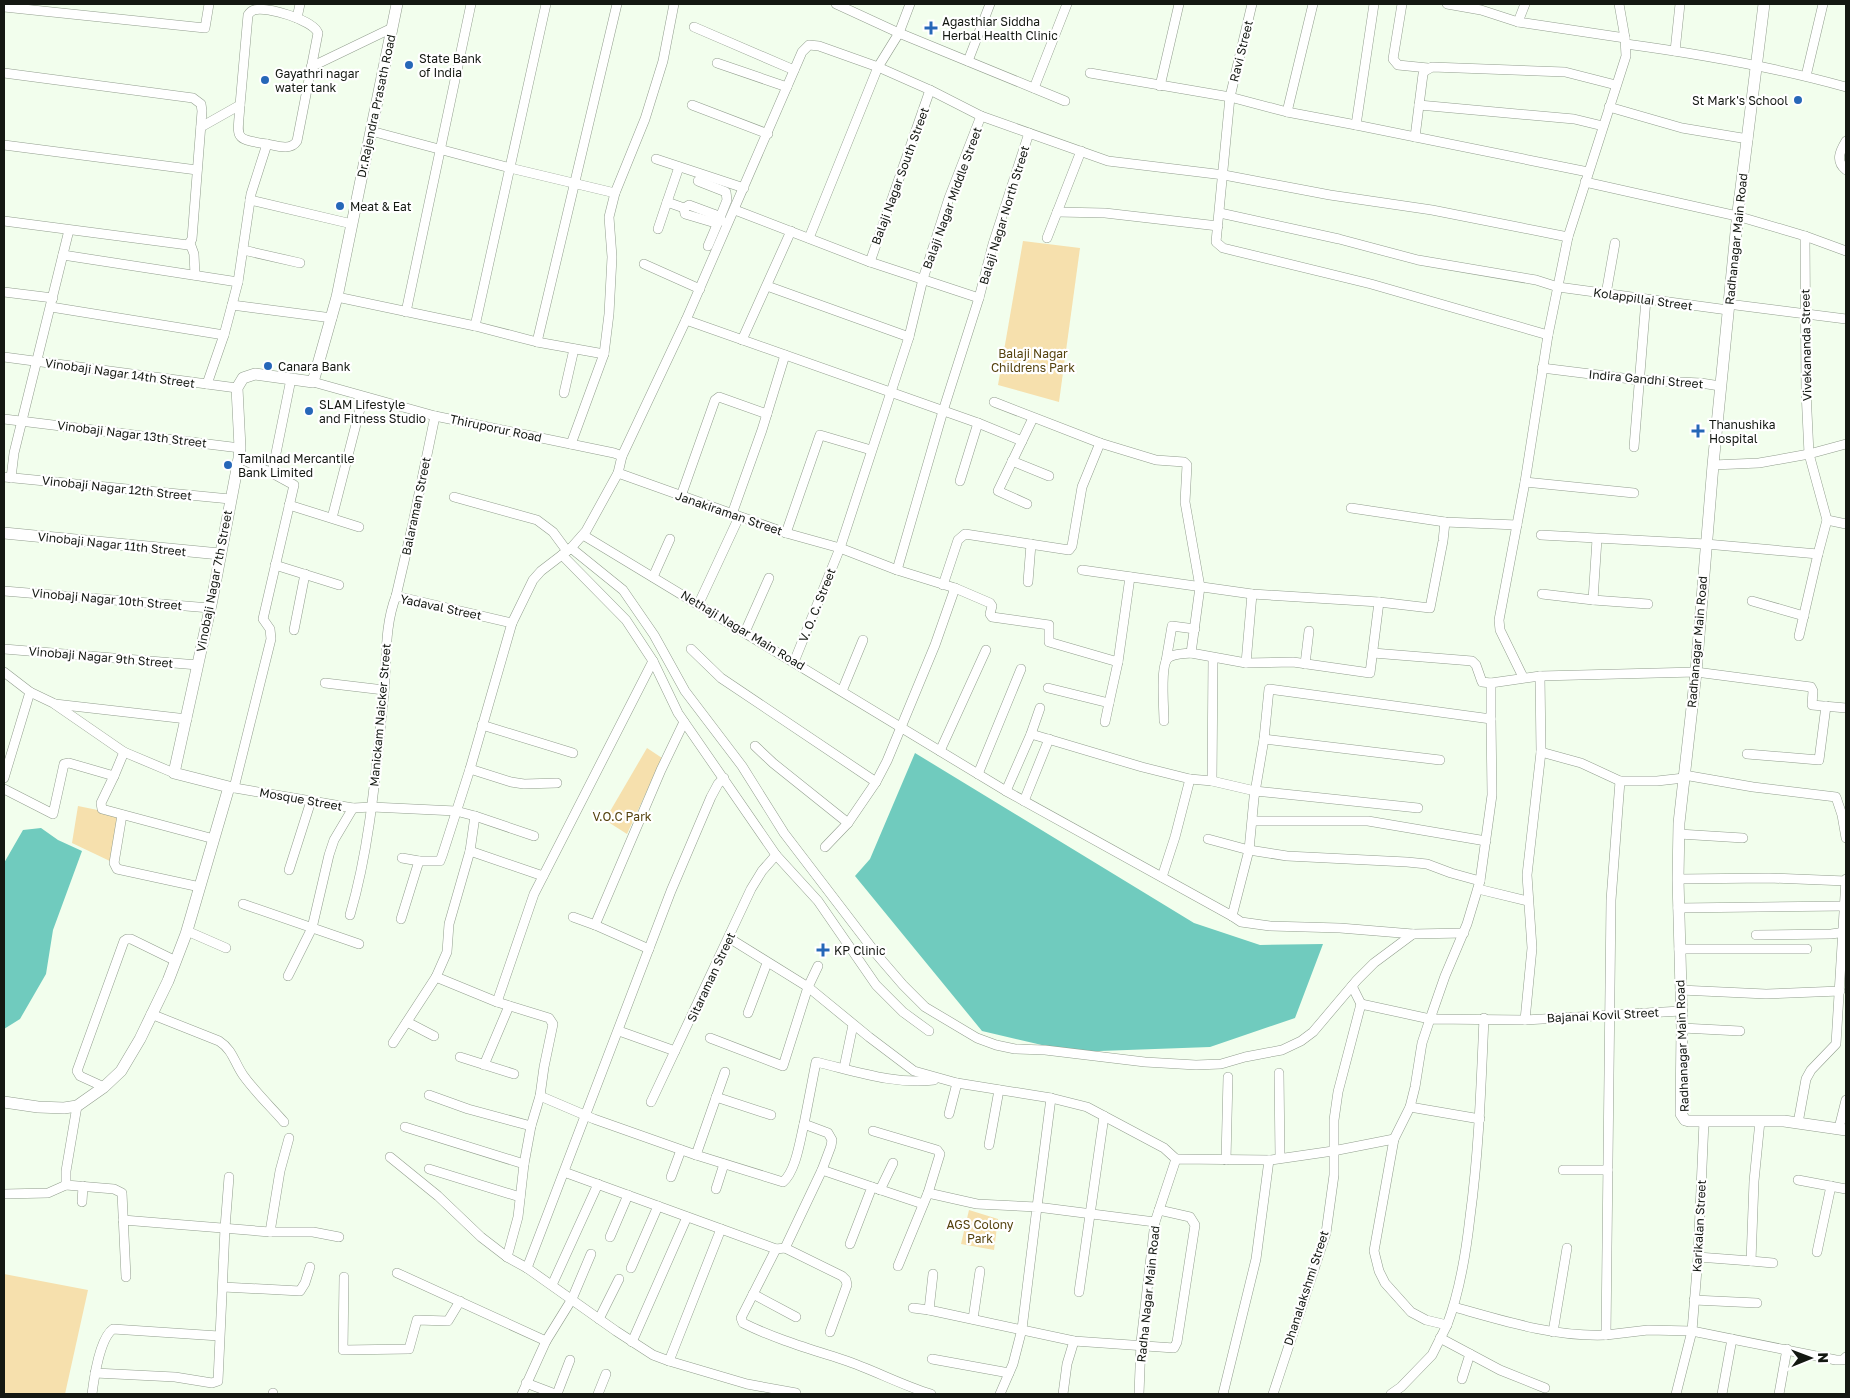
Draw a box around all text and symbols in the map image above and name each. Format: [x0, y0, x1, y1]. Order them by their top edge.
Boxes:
place label: Agasthiar Siddha Herbal Health Clinic [942, 14, 1058, 43]
street label: Ravi Street [1226, 18, 1256, 83]
marker: Agasthiar Siddha Herbal Health Clinic [924, 21, 938, 35]
street label: Dr.Rajendra Prasath Road [353, 33, 399, 179]
place label: State Bank of India [419, 51, 482, 80]
marker: State Bank of India [403, 59, 415, 71]
place label: Gayathri nagar water tank [275, 66, 359, 95]
marker: Gayathri nagar water tank [259, 74, 271, 86]
place label: St Mark's School [1692, 93, 1788, 108]
marker: St Mark's School [1792, 94, 1804, 106]
street label: Balaji Nagar South Street [868, 105, 932, 247]
street label: Balaji Nagar Middle Street [919, 125, 985, 271]
street label: Balaji Nagar North Street [976, 144, 1032, 286]
street label: Radhanagar Main Road [1722, 172, 1750, 306]
place label: Meat & Eat [350, 199, 412, 214]
marker: Meat & Eat [334, 200, 346, 212]
street label: Kolappillai Street [1592, 285, 1694, 313]
street label: Vivekananda Street [1798, 289, 1814, 401]
park label: Balaji Nagar Childrens Park [991, 346, 1075, 375]
street label: Vinobaji Nagar 14th Street [44, 355, 196, 391]
place label: Canara Bank [278, 359, 351, 374]
marker: Canara Bank [262, 360, 274, 372]
street label: Indira Gandhi Street [1588, 367, 1704, 392]
place label: SLAM Lifestyle and Fitness Studio [319, 397, 426, 426]
marker: SLAM Lifestyle and Fitness Studio [303, 405, 315, 417]
street label: Thiruporur Road [449, 411, 543, 445]
street label: Vinobaji Nagar 13th Street [56, 417, 208, 451]
place label: Thanushika Hospital [1709, 417, 1776, 446]
marker: Thanushika Hospital [1691, 424, 1705, 438]
place label: Tamilnad Mercantile Bank Limited [238, 451, 355, 480]
street label: Balaraman Street [398, 455, 434, 557]
marker: Tamilnad Mercantile Bank Limited [222, 459, 234, 471]
street label: Vinobaji Nagar 12th Street [41, 473, 193, 503]
street label: Janakiraman Street [673, 488, 785, 538]
street label: Vinobaji Nagar 7th Street [193, 509, 235, 653]
street label: Vinobaji Nagar 11th Street [37, 529, 187, 559]
street label: V. O. C. Street [795, 566, 839, 644]
street label: Radhanagar Main Road [1684, 575, 1710, 709]
street label: Vinobaji Nagar 10th Street [31, 585, 183, 613]
street label: Nethaji Nagar Main Road [678, 587, 808, 673]
street label: Yadaval Street [399, 591, 483, 623]
street label: Vinobaji Nagar 9th Street [28, 643, 174, 671]
street label: Manickam Naicker Street [366, 643, 394, 787]
street label: Mosque Street [258, 784, 344, 814]
park label: V.O.C Park [592, 809, 652, 824]
street label: Sitaraman Street [684, 930, 738, 1024]
marker: KP Clinic [816, 943, 830, 957]
place label: KP Clinic [834, 943, 886, 958]
street label: Radhanagar Main Road [1672, 980, 1692, 1112]
street label: Bajanai Kovil Street [1546, 1005, 1660, 1025]
street label: Karikalan Street [1689, 1179, 1709, 1273]
park label: AGS Colony Park [946, 1217, 1014, 1246]
street label: Radha Nagar Main Road [1133, 1225, 1163, 1363]
street label: Dhanalakshmi Street [1280, 1228, 1332, 1347]
north arrow [1785, 1333, 1835, 1383]
text: N [1815, 1352, 1832, 1363]

